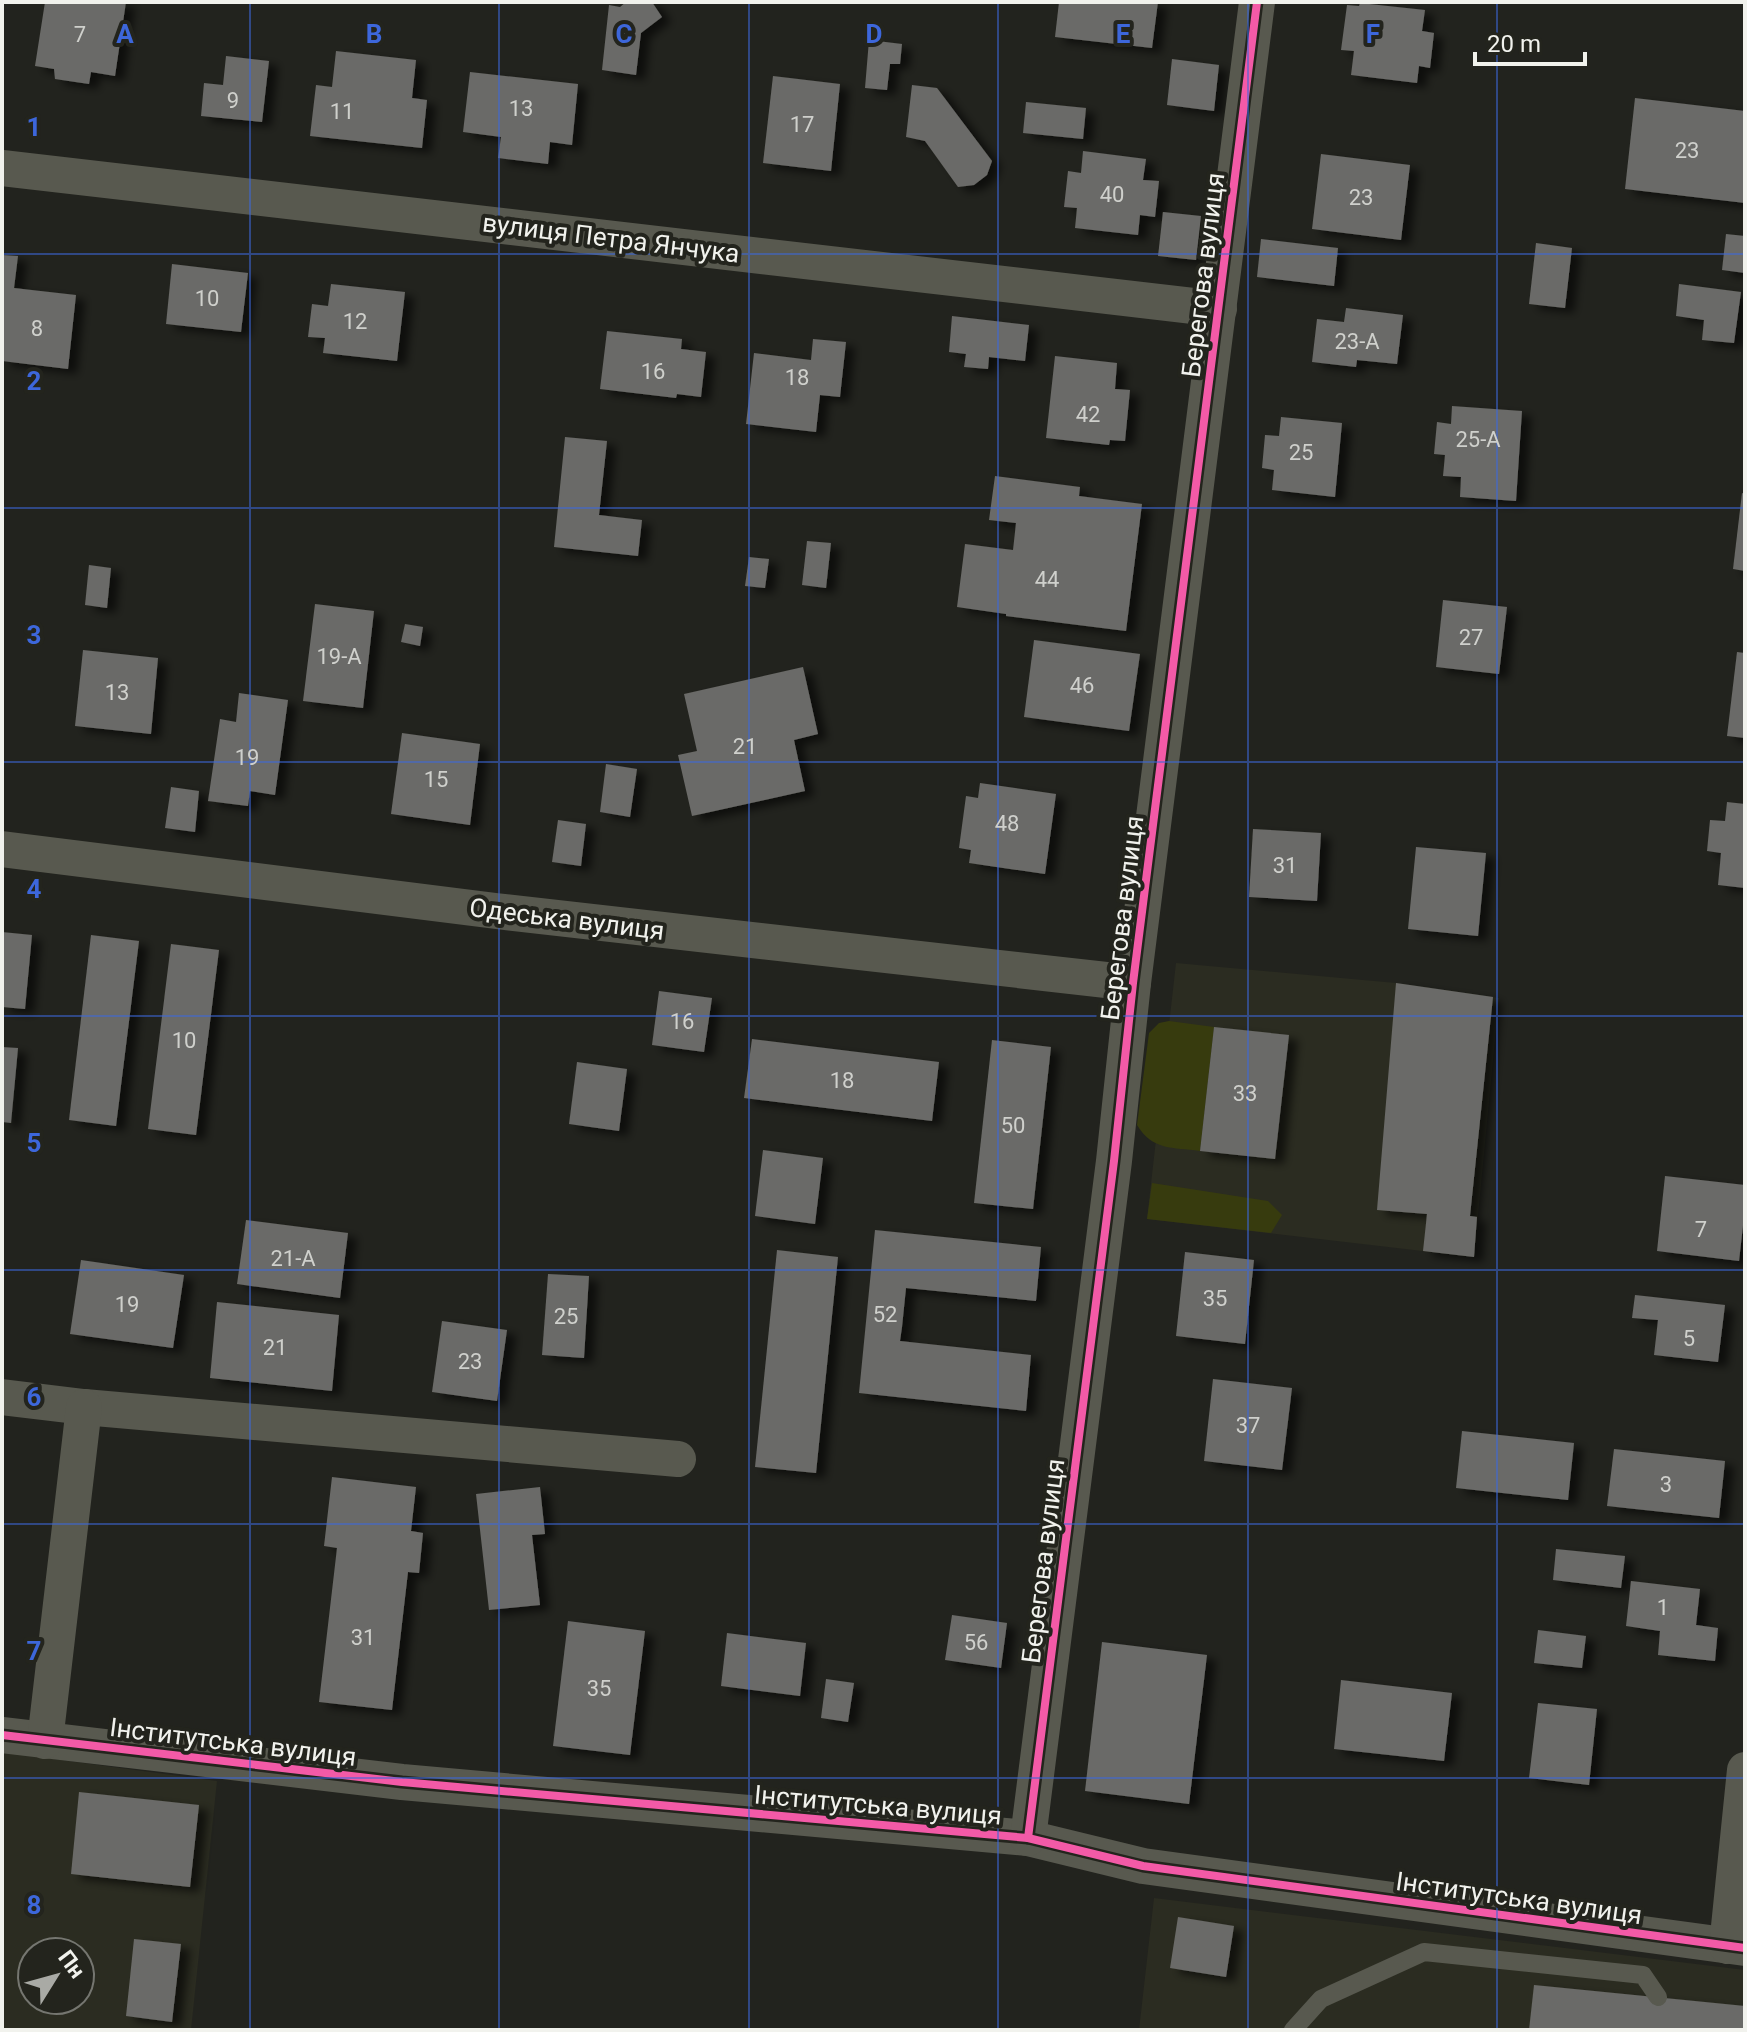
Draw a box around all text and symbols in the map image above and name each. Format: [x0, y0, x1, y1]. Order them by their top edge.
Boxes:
scale bar [1475, 16, 1585, 66]
text: A [116, 19, 134, 49]
text: B [366, 19, 382, 49]
text: C [615, 19, 633, 49]
text: D [866, 19, 882, 49]
text: E [1116, 19, 1131, 49]
text: F [1366, 19, 1380, 49]
house number: 7 [74, 22, 86, 47]
text: 20 m [1487, 30, 1541, 58]
house number: 9 [227, 88, 239, 113]
house number: 13 [509, 96, 533, 121]
house number: 11 [330, 99, 354, 124]
text: 1 [27, 112, 41, 142]
house number: 17 [790, 112, 814, 137]
house number: 23 [1675, 138, 1699, 163]
street label: Берегова вулиця [1176, 171, 1230, 379]
house number: 40 [1100, 182, 1124, 207]
house number: 23 [1349, 185, 1373, 210]
street label: вулиця Петра Янчука [481, 207, 741, 269]
house number: 10 [195, 286, 219, 311]
house number: 12 [343, 309, 367, 334]
house number: 8 [31, 316, 43, 341]
house number: 23-А [1334, 329, 1380, 354]
house number: 16 [641, 359, 665, 384]
house number: 18 [785, 365, 809, 390]
text: 2 [27, 366, 41, 396]
house number: 42 [1076, 402, 1100, 427]
house number: 25-А [1455, 427, 1501, 452]
house number: 25 [1289, 440, 1313, 465]
house number: 44 [1035, 567, 1059, 592]
text: 3 [27, 620, 41, 650]
house number: 27 [1459, 625, 1483, 650]
house number: 19-А [316, 644, 362, 669]
house number: 46 [1070, 673, 1094, 698]
house number: 13 [105, 680, 129, 705]
house number: 21 [733, 734, 757, 759]
house number: 19 [235, 745, 259, 770]
house number: 15 [424, 767, 448, 792]
house number: 48 [995, 811, 1019, 836]
street label: Берегова вулиця [1095, 814, 1149, 1022]
house number: 31 [1273, 853, 1297, 878]
text: 4 [27, 874, 42, 904]
street label: Одеська вулиця [468, 892, 666, 946]
house number: 16 [670, 1009, 694, 1034]
house number: 10 [172, 1028, 196, 1053]
house number: 18 [830, 1068, 854, 1093]
house number: 33 [1233, 1081, 1257, 1106]
house number: 50 [1001, 1113, 1025, 1138]
text: 5 [27, 1128, 41, 1158]
house number: 7 [1695, 1217, 1707, 1242]
house number: 21-А [270, 1246, 316, 1271]
house number: 35 [1203, 1286, 1227, 1311]
house number: 19 [115, 1292, 139, 1317]
house number: 52 [873, 1302, 897, 1327]
house number: 25 [554, 1304, 578, 1329]
house number: 5 [1683, 1326, 1695, 1351]
house number: 21 [263, 1335, 287, 1360]
house number: 23 [458, 1349, 482, 1374]
text: 6 [27, 1382, 42, 1412]
house number: 37 [1236, 1413, 1260, 1438]
street label: Берегова вулиця [1016, 1457, 1070, 1665]
house number: 3 [1660, 1472, 1672, 1497]
house number: 1 [1657, 1595, 1669, 1620]
house number: 31 [351, 1625, 375, 1650]
house number: 56 [964, 1630, 988, 1655]
text: 7 [27, 1636, 41, 1666]
house number: 35 [587, 1676, 611, 1701]
street label: Інститутська вулиця [108, 1712, 358, 1772]
street label: Інститутська вулиця [753, 1779, 1003, 1831]
street label: Інститутська вулиця [1394, 1866, 1644, 1930]
text: 8 [27, 1890, 41, 1920]
north arrow [16, 1936, 96, 2016]
text: Пн [53, 1946, 90, 1983]

